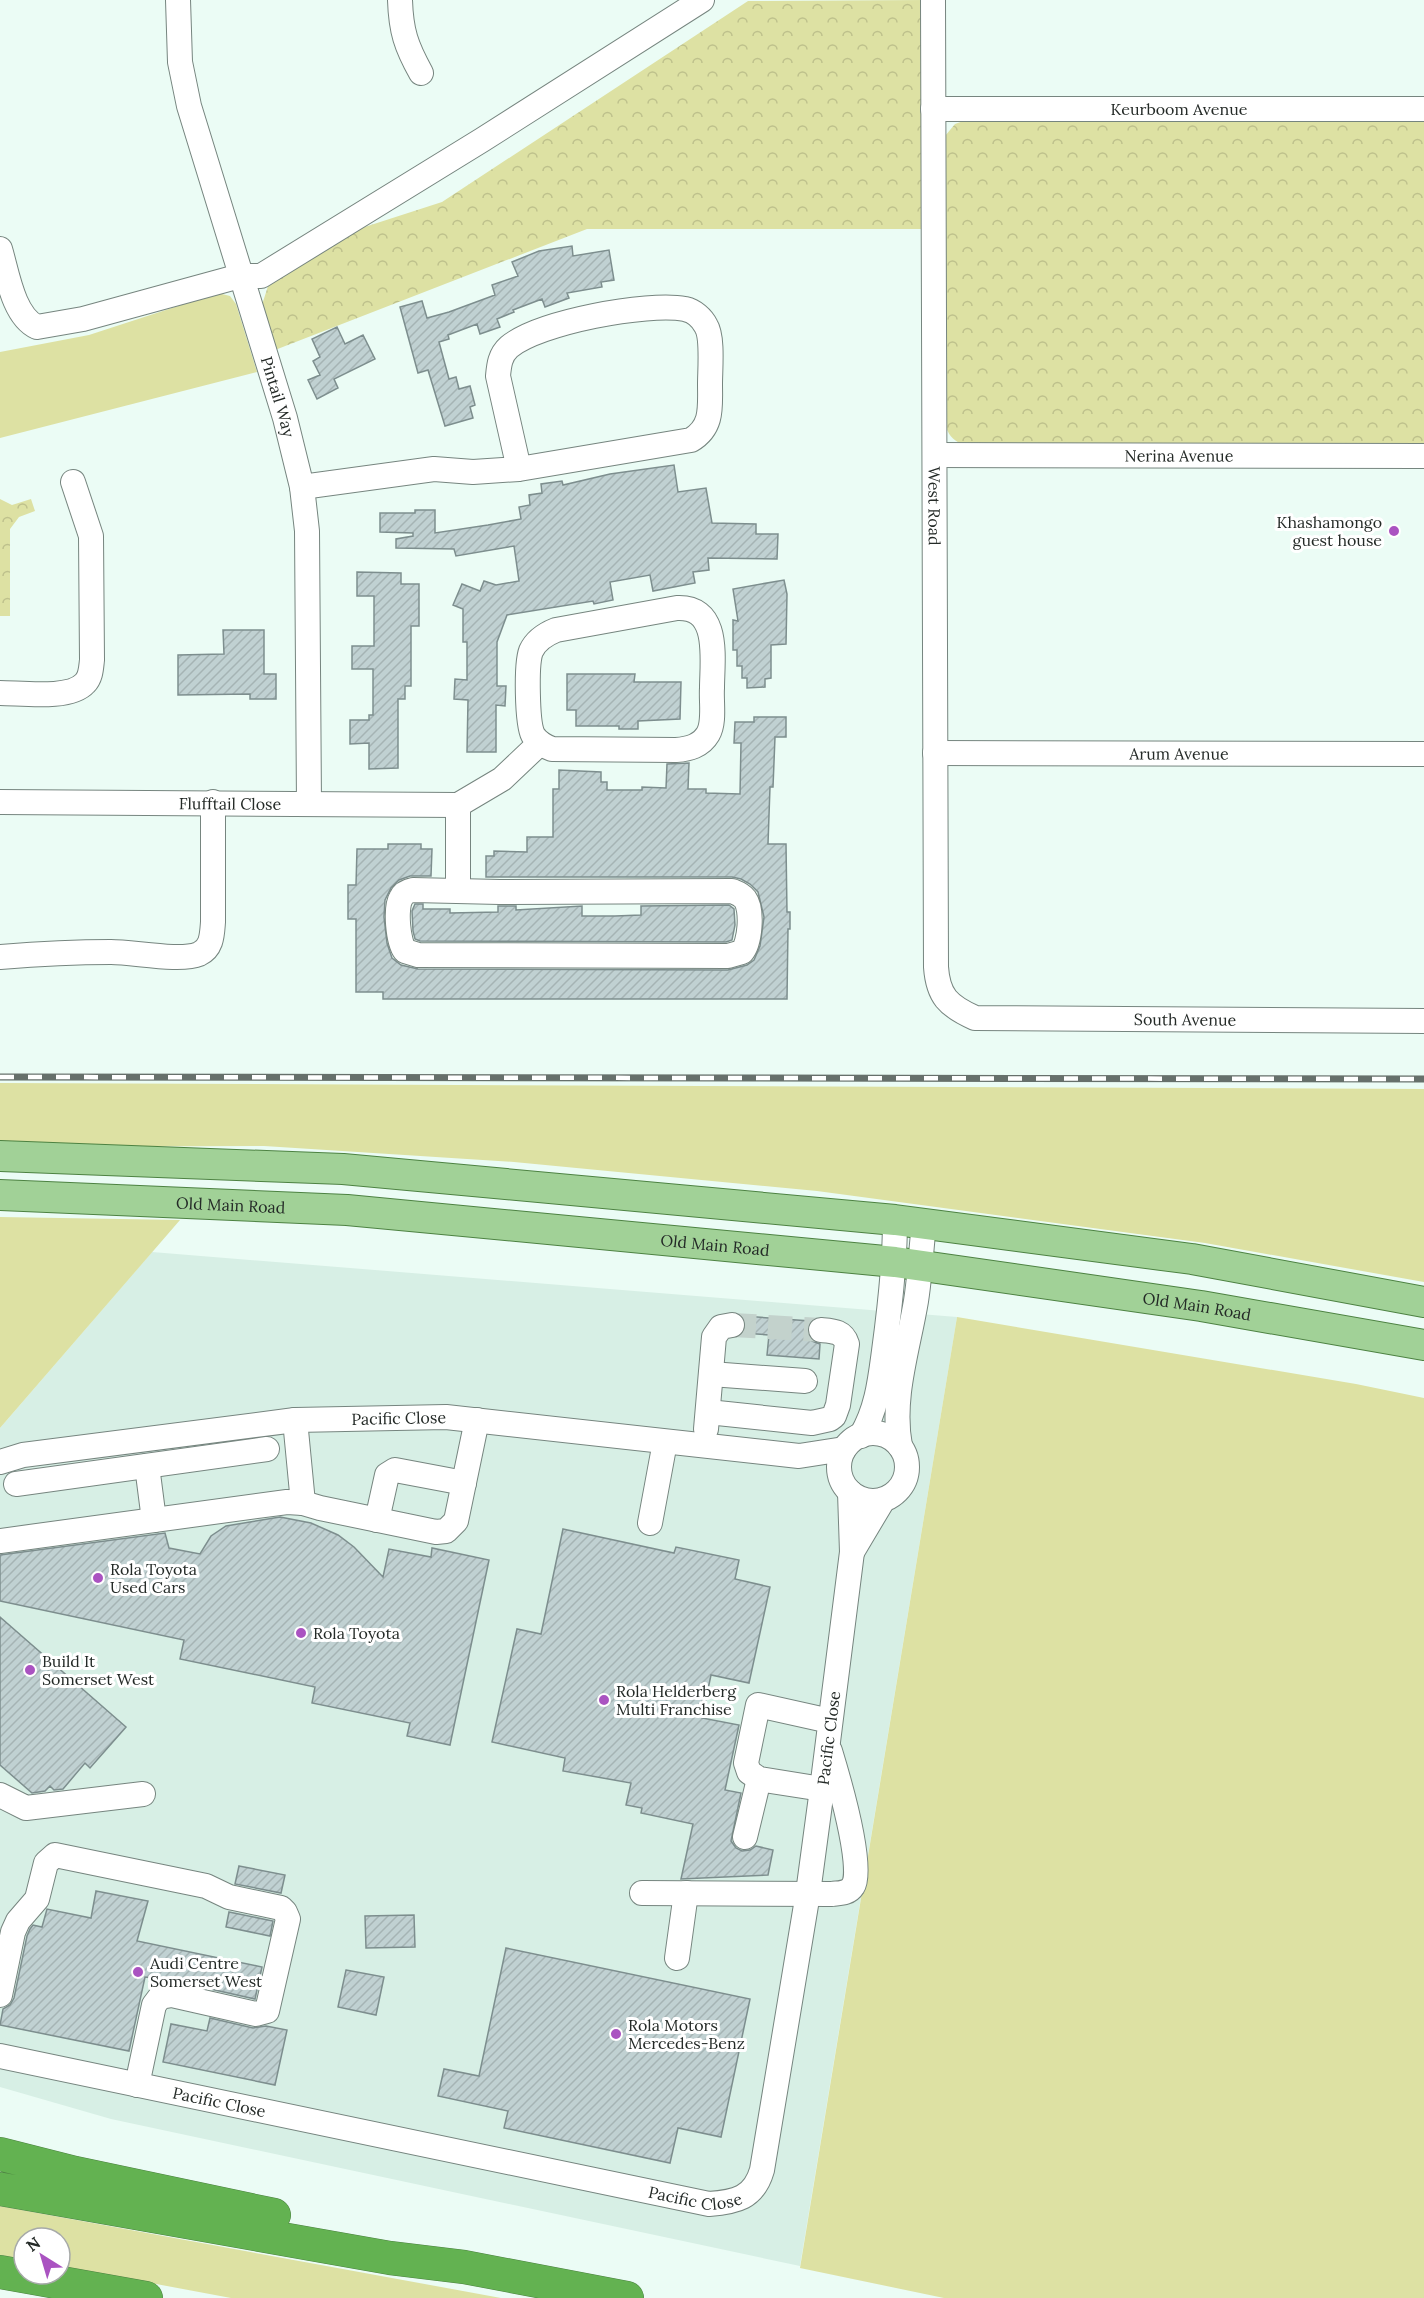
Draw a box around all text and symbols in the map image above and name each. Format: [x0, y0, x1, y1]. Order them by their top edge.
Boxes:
street label: Keurboom Avenue [1111, 99, 1248, 119]
street label: Pintail Way [257, 354, 299, 440]
street label: Nerina Avenue [1125, 445, 1234, 466]
street label: West Road [924, 466, 945, 546]
place label: Khashamongo guest house [1276, 512, 1382, 550]
marker: Khashamongo guest house [1387, 524, 1401, 538]
street label: Arum Avenue [1128, 743, 1229, 764]
street label: Flufftail Close [179, 793, 282, 814]
street label: South Avenue [1134, 1009, 1237, 1030]
street label: Old Main Road [176, 1193, 286, 1217]
street label: Old Main Road [660, 1230, 771, 1260]
street label: Old Main Road [1142, 1288, 1253, 1325]
street label: Pacific Close [351, 1407, 447, 1429]
place label: Rola Toyota Used Cars [110, 1559, 197, 1597]
marker: Rola Toyota Used Cars [91, 1571, 105, 1585]
place label: Rola Toyota [313, 1623, 400, 1643]
marker: Rola Toyota [294, 1626, 308, 1640]
place label: Build It Somerset West [42, 1651, 155, 1689]
marker: Build It Somerset West [23, 1663, 37, 1677]
place label: Rola Helderberg Multi Franchise [616, 1681, 737, 1719]
street label: Pacific Close [813, 1690, 844, 1786]
marker: Rola Helderberg Multi Franchise [597, 1693, 611, 1707]
place label: Audi Centre Somerset West [149, 1953, 263, 1991]
marker: Audi Centre Somerset West [131, 1965, 145, 1979]
place label: Rola Motors Mercedes-Benz [628, 2015, 745, 2053]
marker: Rola Motors Mercedes-Benz [609, 2027, 623, 2041]
street label: Pacific Close [171, 2082, 268, 2121]
street label: Pacific Close [647, 2182, 745, 2214]
north arrow [12, 2226, 72, 2286]
text: N [22, 2232, 44, 2256]

